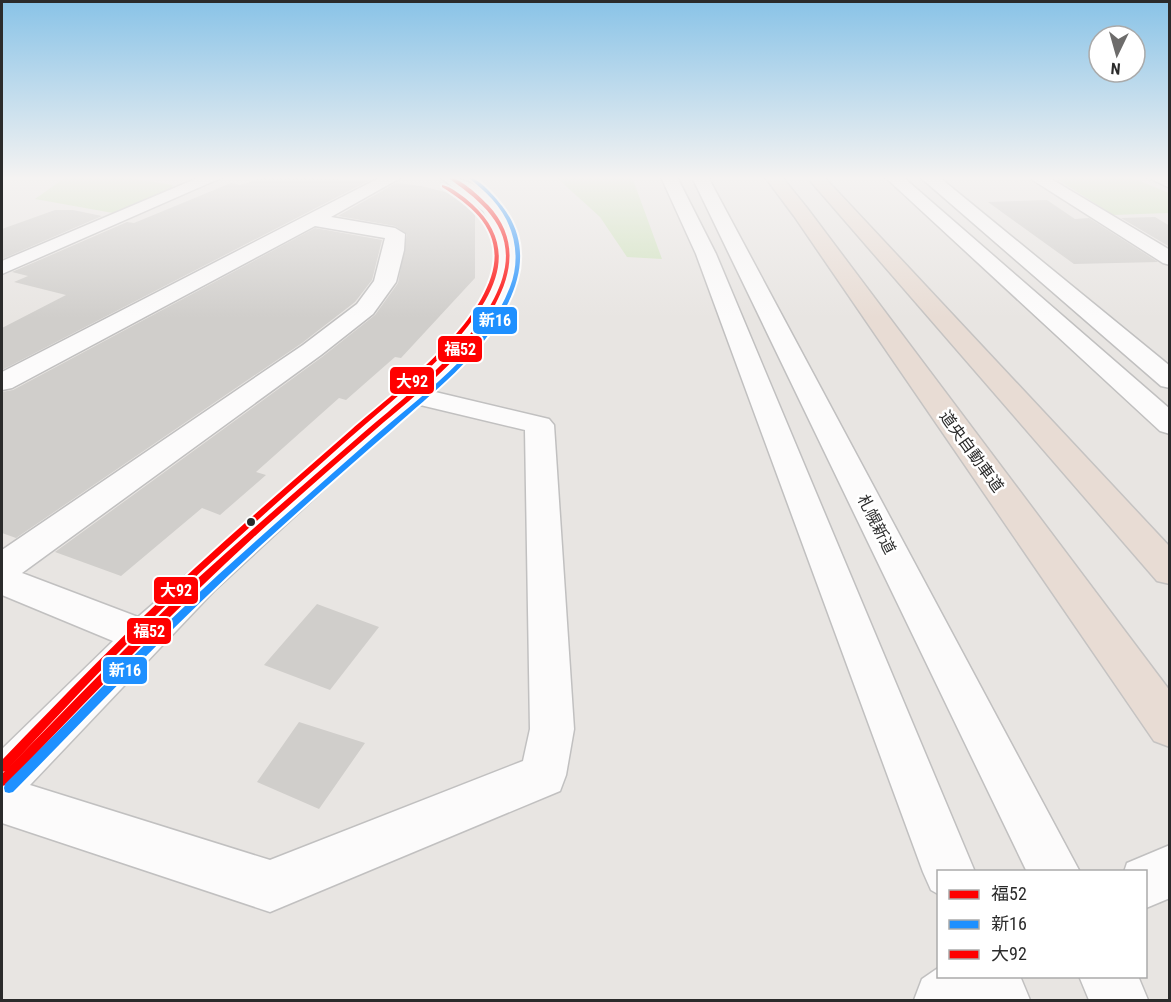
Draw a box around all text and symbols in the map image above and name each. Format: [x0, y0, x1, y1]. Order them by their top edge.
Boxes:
north arrow [1087, 24, 1147, 84]
text: N [1110, 59, 1121, 78]
line badge: 新16 [472, 306, 518, 335]
text: 新16 [479, 311, 511, 330]
line badge: 福52 [437, 335, 483, 363]
text: 福52 [444, 340, 476, 359]
line badge: 大92 [389, 366, 435, 395]
text: 大92 [396, 372, 428, 391]
street label: 道央自動車道 [936, 407, 1007, 496]
street label: 札幌新道 [854, 491, 900, 557]
unlabelled marker [245, 516, 257, 528]
line badge: 大92 [153, 576, 199, 605]
text: 大92 [160, 581, 192, 600]
line badge: 福52 [126, 617, 172, 645]
text: 福52 [133, 622, 165, 641]
line badge: 新16 [102, 656, 148, 685]
text: 新16 [109, 661, 141, 680]
legend [937, 870, 1147, 978]
text: 福52 [991, 883, 1027, 904]
text: 新16 [991, 913, 1027, 934]
text: 大92 [991, 943, 1027, 964]

